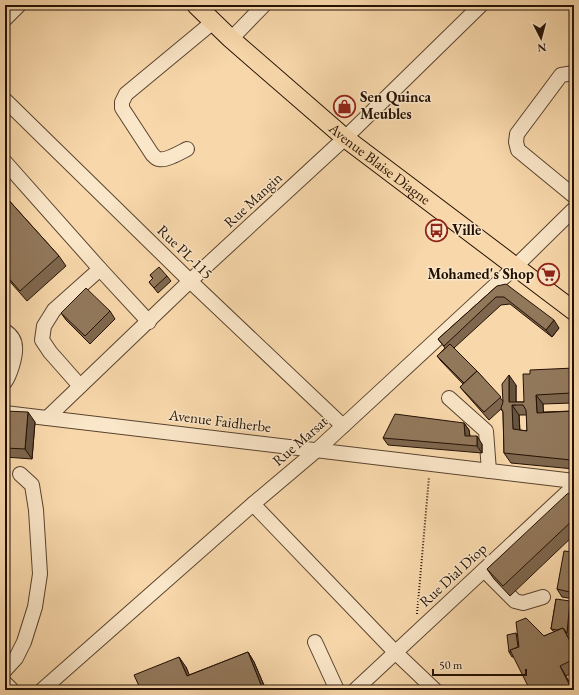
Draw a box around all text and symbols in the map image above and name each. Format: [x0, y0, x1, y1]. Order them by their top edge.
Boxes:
north arrow [521, 18, 561, 58]
text: N [537, 41, 547, 55]
place label: Sen Quinca Meubles [360, 87, 431, 123]
shop icon: Sen Quinca Meubles [331, 93, 357, 119]
street label: Avenue Blaise Diagne [324, 118, 435, 208]
street label: Rue Mangin [220, 168, 286, 231]
bus stop icon: Ville [423, 217, 449, 243]
street label: Rue PL-115 [153, 220, 217, 283]
place label: Ville [452, 220, 481, 239]
supermarket icon: Mohamed's Shop [536, 261, 562, 287]
place label: Mohamed's Shop [428, 264, 534, 283]
street label: Avenue Faidherbe [167, 405, 272, 436]
street label: Rue Marsat [268, 411, 331, 470]
street label: Rue Dial Diop [415, 538, 490, 611]
scale bar [433, 651, 526, 677]
text: 50 m [439, 657, 463, 673]

